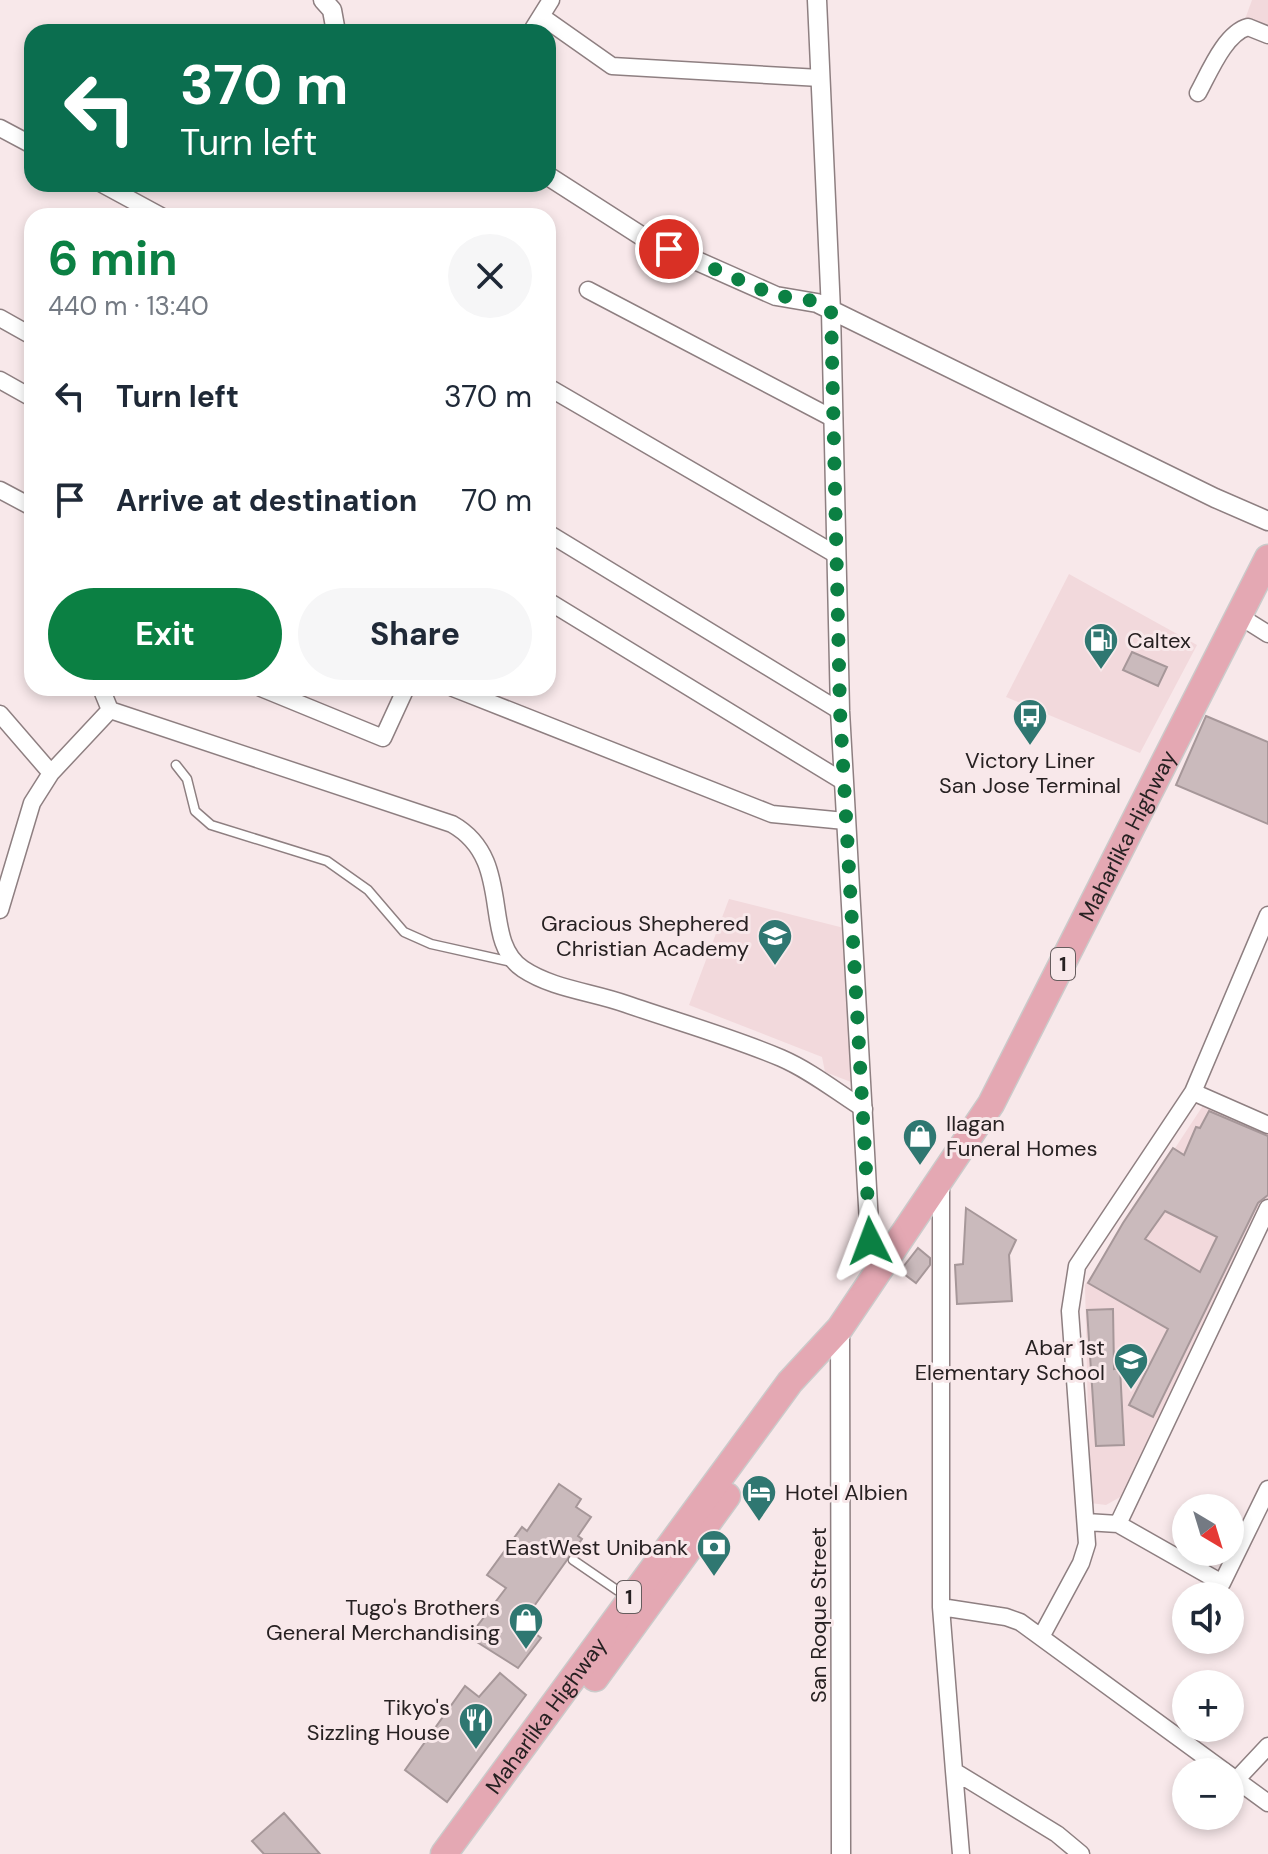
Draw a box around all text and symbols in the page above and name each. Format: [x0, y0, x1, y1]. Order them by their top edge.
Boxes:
text: 370 m [180, 48, 348, 121]
icon: left [48, 56, 152, 160]
text: Turn left [180, 119, 317, 166]
pin [635, 215, 703, 283]
text: 6 min [48, 227, 178, 290]
icon: arrive [647, 227, 691, 271]
button: close [448, 234, 532, 318]
text: 440 m · 13:40 [48, 289, 209, 323]
icon: left [48, 374, 92, 418]
text: Turn left [116, 377, 239, 416]
text: 370 m [444, 377, 532, 416]
icon: arrive [48, 478, 92, 522]
text: Arrive at destination [116, 481, 417, 520]
text: 70 m [461, 481, 532, 520]
button: Exit [48, 588, 282, 680]
button: Share [298, 588, 532, 680]
fuel station icon: Caltex [1082, 621, 1120, 671]
place label: Caltex [1127, 626, 1191, 655]
bus stop icon: Victory Liner San Jose Terminal [1011, 697, 1049, 747]
street label: Maharlika Highway [1072, 745, 1183, 926]
place label: Victory Liner San Jose Terminal [939, 746, 1121, 800]
place label: Gracious Shephered Christian Academy [541, 909, 749, 963]
school or university icon: Gracious Shephered Christian Academy [756, 917, 794, 967]
road number: 1 [1051, 948, 1075, 980]
place label: Ilagan Funeral Homes [946, 1109, 1098, 1163]
shop icon: Ilagan Funeral Homes [901, 1117, 939, 1167]
position arrow [828, 1199, 912, 1283]
place label: Abar 1st Elementary School [915, 1333, 1105, 1387]
school or university icon: Abar 1st Elementary School [1112, 1341, 1150, 1391]
hotel icon: Hotel Albien [740, 1473, 778, 1523]
place label: Hotel Albien [785, 1478, 908, 1507]
north arrow [1172, 1494, 1244, 1566]
map controls [1172, 1494, 1244, 1830]
street label: San Roque Street [804, 1527, 833, 1703]
bank icon: EastWest Unibank [695, 1528, 733, 1578]
place label: EastWest Unibank [505, 1533, 688, 1562]
road number: 1 [617, 1581, 641, 1613]
button: sound [1172, 1582, 1244, 1654]
place label: Tugo's Brothers General Merchandising [266, 1593, 500, 1647]
shop icon: Tugo's Brothers General Merchandising [507, 1601, 545, 1651]
street label: Maharlika Highway [478, 1631, 613, 1800]
button: + [1172, 1670, 1244, 1742]
place label: Tikyo's Sizzling House [307, 1693, 450, 1747]
restaurant icon: Tikyo's Sizzling House [457, 1701, 495, 1751]
button: − [1172, 1758, 1244, 1830]

